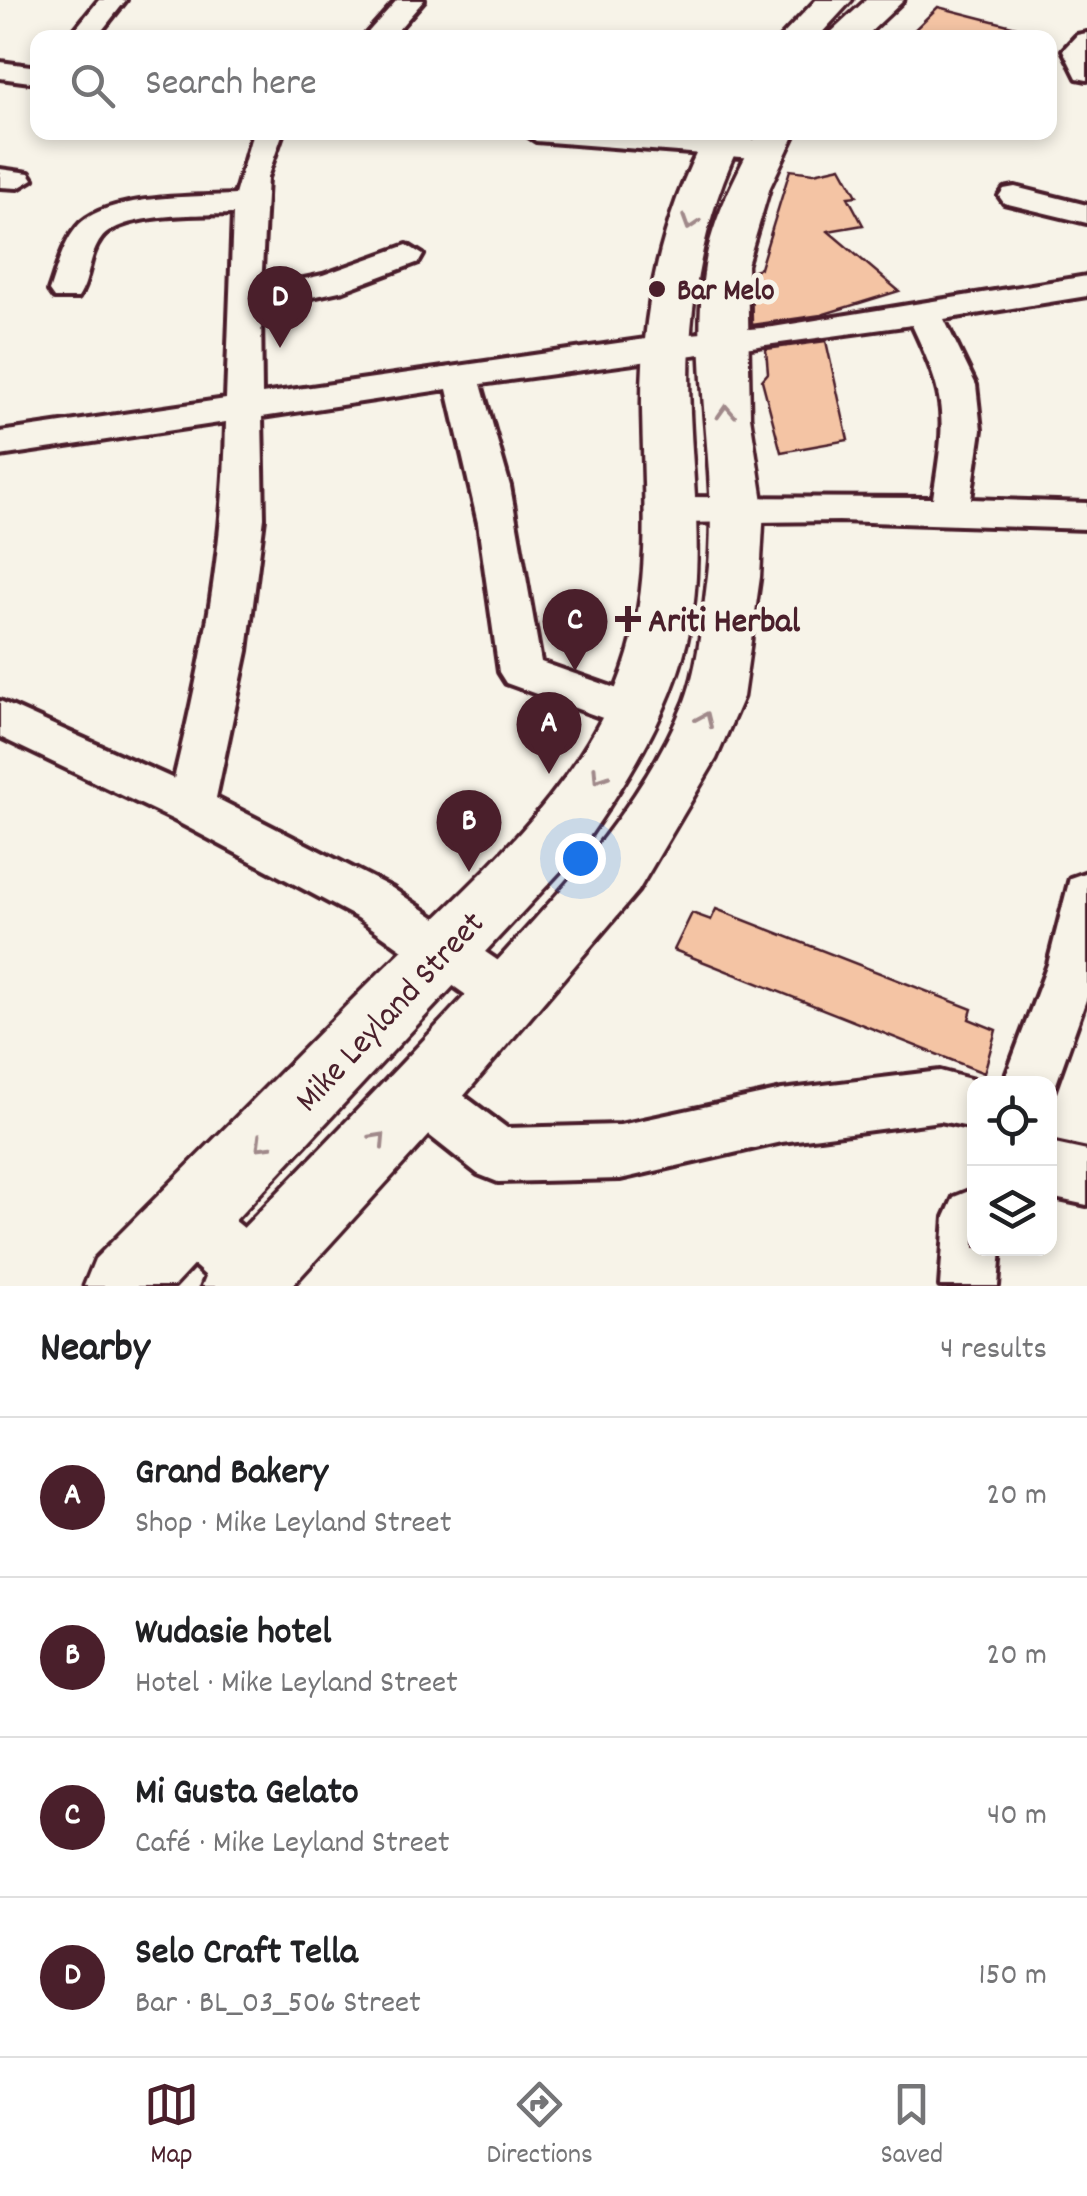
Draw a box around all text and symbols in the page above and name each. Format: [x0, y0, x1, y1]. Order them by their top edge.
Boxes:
search box [30, 30, 1057, 140]
icon: search [65, 58, 120, 113]
text: Search here [145, 58, 317, 113]
one-way arrow [682, 214, 702, 231]
pin: D [248, 266, 312, 348]
place label: Bar Melo [677, 272, 775, 315]
marker: Bar Melo [646, 278, 668, 300]
one-way arrow [716, 403, 737, 419]
pin: C [542, 588, 608, 671]
place label: Ariti Herbal [648, 599, 801, 649]
marker: Ariti Herbal [617, 608, 639, 630]
pin: A [516, 692, 582, 774]
one-way arrow [693, 711, 713, 729]
one-way arrow [592, 765, 611, 783]
pin: B [436, 790, 502, 872]
your location [555, 833, 606, 884]
street label: Mike Leyland Street [285, 902, 498, 1125]
map controls [967, 1076, 1057, 1256]
button: locate [967, 1076, 1057, 1166]
one-way arrow [367, 1132, 385, 1150]
one-way arrow [255, 1133, 273, 1151]
button: layers [967, 1166, 1057, 1256]
text: Nearby [40, 1321, 150, 1381]
text: 4 results [940, 1328, 1047, 1374]
text: Grand Bakery [135, 1447, 328, 1502]
text: A [64, 1474, 81, 1520]
text: 20 m [986, 1474, 1047, 1520]
text: Shop · Mike Leyland Street [135, 1502, 452, 1548]
text: Wudasie hotel [135, 1607, 331, 1662]
text: B [65, 1634, 80, 1680]
text: 20 m [986, 1634, 1047, 1680]
text: Hotel · Mike Leyland Street [135, 1662, 458, 1708]
text: Mi Gusta Gelato [135, 1767, 359, 1822]
text: C [65, 1794, 80, 1840]
text: 40 m [987, 1794, 1047, 1840]
text: Café · Mike Leyland Street [135, 1822, 450, 1868]
text: Selo Craft Tella [135, 1927, 358, 1982]
text: D [64, 1954, 81, 2000]
text: 150 m [978, 1954, 1047, 2000]
text: Bar · BL_03_506 Street [135, 1982, 421, 2028]
tab: Map [144, 2077, 199, 2177]
tab: Directions [487, 2077, 593, 2177]
tab: Saved [881, 2077, 943, 2177]

